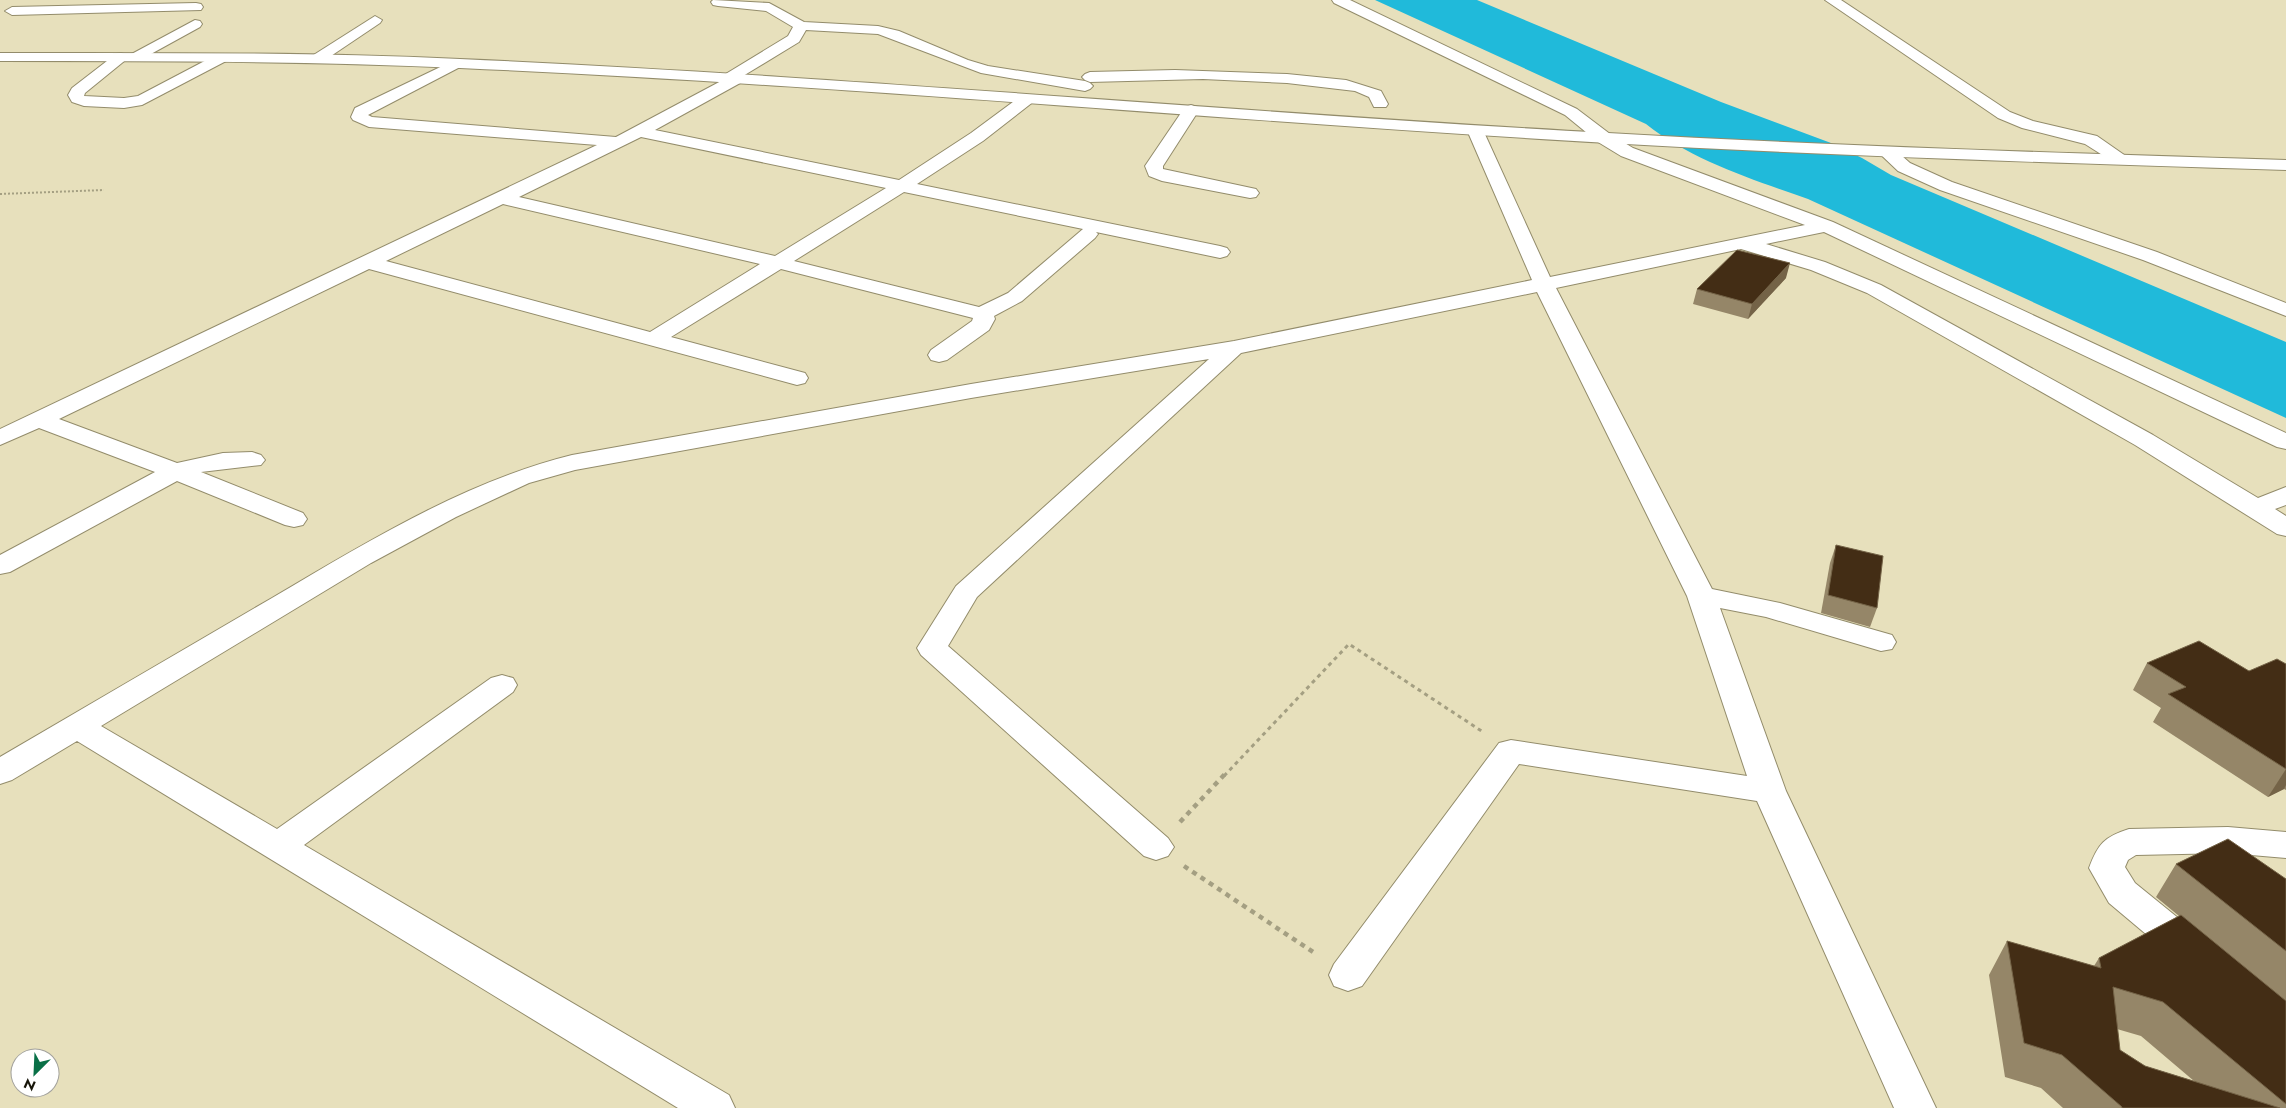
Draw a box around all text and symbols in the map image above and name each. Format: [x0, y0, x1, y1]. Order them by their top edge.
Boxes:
north arrow [10, 1048, 60, 1098]
text: N [21, 1073, 39, 1096]

